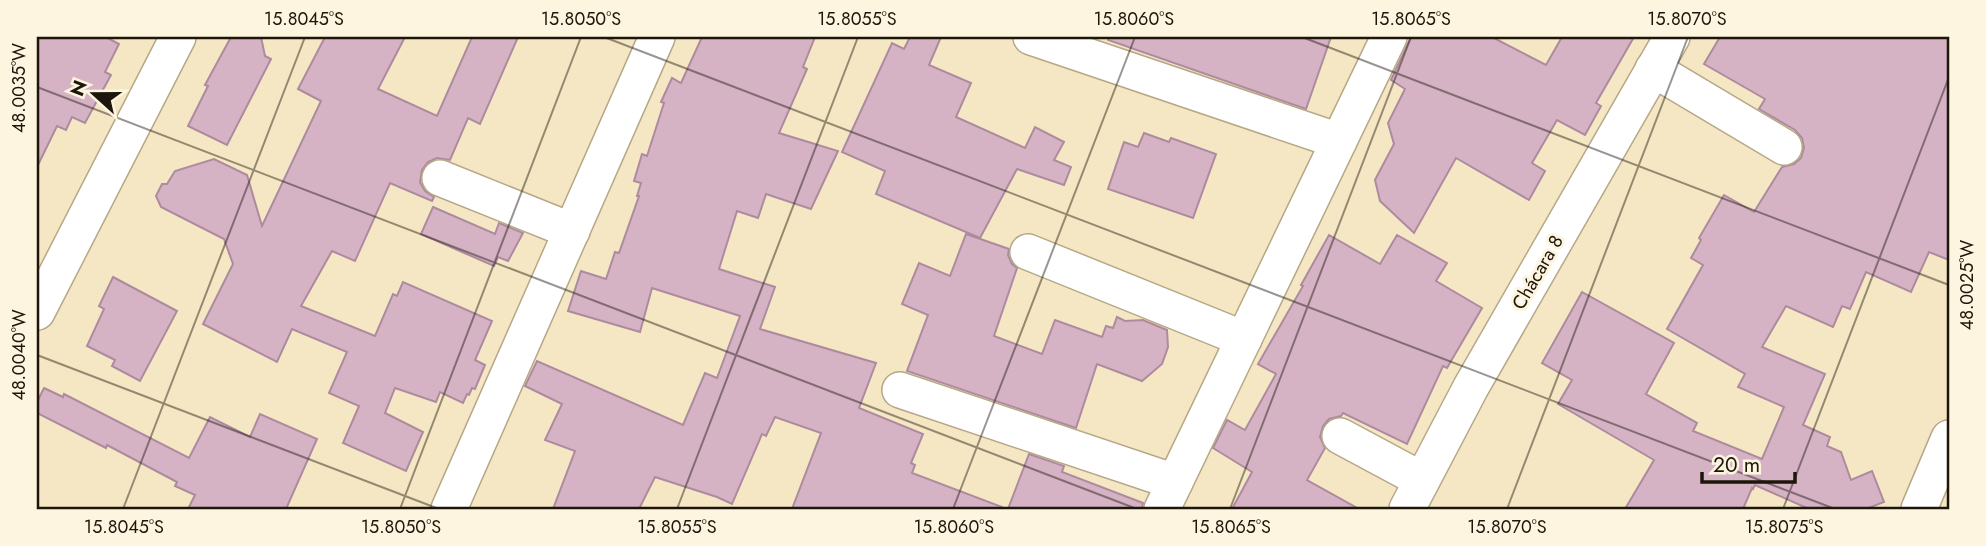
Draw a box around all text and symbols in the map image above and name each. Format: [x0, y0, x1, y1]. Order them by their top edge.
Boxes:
text: 15.8045°S [264, 6, 344, 32]
text: 15.8050°S [541, 6, 621, 32]
text: 15.8055°S [817, 6, 897, 32]
text: 15.8060°S [1094, 6, 1174, 32]
text: 15.8065°S [1371, 6, 1451, 32]
text: 15.8070°S [1647, 6, 1727, 32]
text: 48.0035°W [6, 43, 32, 133]
north arrow [60, 60, 130, 130]
text: N [63, 76, 94, 100]
street label: Chácara 8 [1505, 230, 1570, 315]
text: 48.0025°W [1954, 240, 1980, 330]
text: 48.0040°W [6, 309, 32, 401]
scale bar [1702, 441, 1795, 485]
text: 20 m [1713, 450, 1760, 480]
text: 15.8045°S [84, 514, 164, 540]
text: 15.8050°S [361, 514, 441, 540]
text: 15.8055°S [637, 514, 717, 540]
text: 15.8060°S [914, 514, 994, 540]
text: 15.8065°S [1191, 514, 1271, 540]
text: 15.8070°S [1467, 514, 1547, 540]
text: 15.8075°S [1745, 514, 1824, 540]

